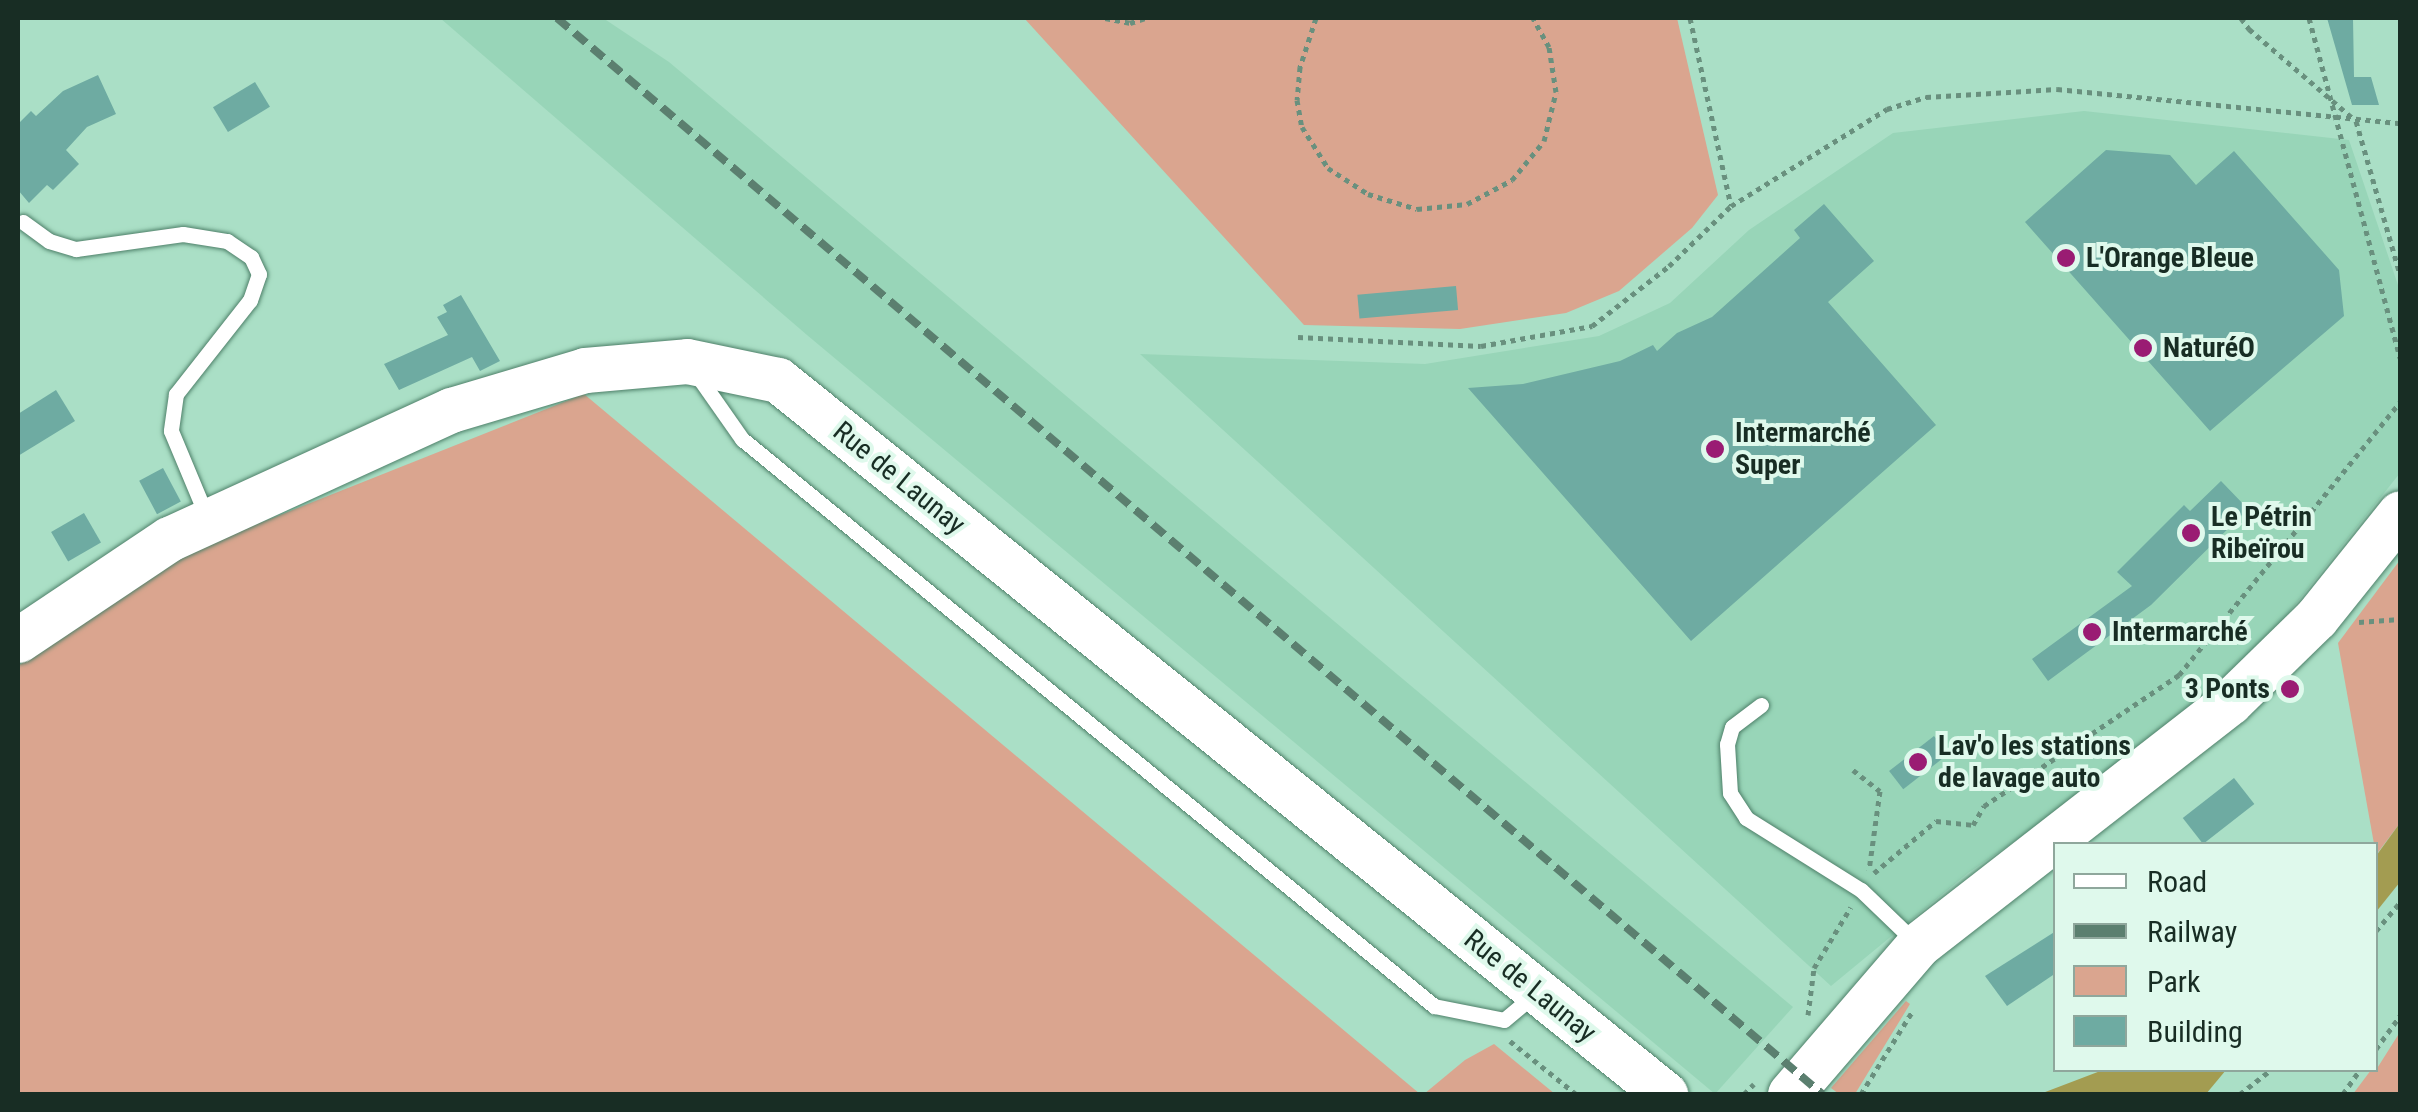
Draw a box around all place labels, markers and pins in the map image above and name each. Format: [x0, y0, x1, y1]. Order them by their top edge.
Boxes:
place label: L'Orange Bleue [2086, 241, 2254, 275]
marker: L'Orange Bleue [2055, 247, 2077, 269]
place label: NaturéO [2163, 331, 2255, 365]
marker: NaturéO [2132, 337, 2154, 359]
place label: Intermarché Super [1735, 416, 1871, 482]
marker: Intermarché Super [1704, 438, 1726, 460]
place label: Le Pétrin Ribeïrou [2211, 500, 2312, 566]
marker: Le Pétrin Ribeïrou [2180, 522, 2202, 544]
place label: Intermarché [2112, 615, 2248, 649]
marker: Intermarché [2081, 621, 2103, 643]
place label: 3 Ponts [2185, 672, 2270, 706]
marker: 3 Ponts [2279, 678, 2301, 700]
place label: Lav'o les stations de lavage auto [1938, 729, 2131, 795]
marker: Lav'o les stations de lavage auto [1907, 751, 1929, 773]

